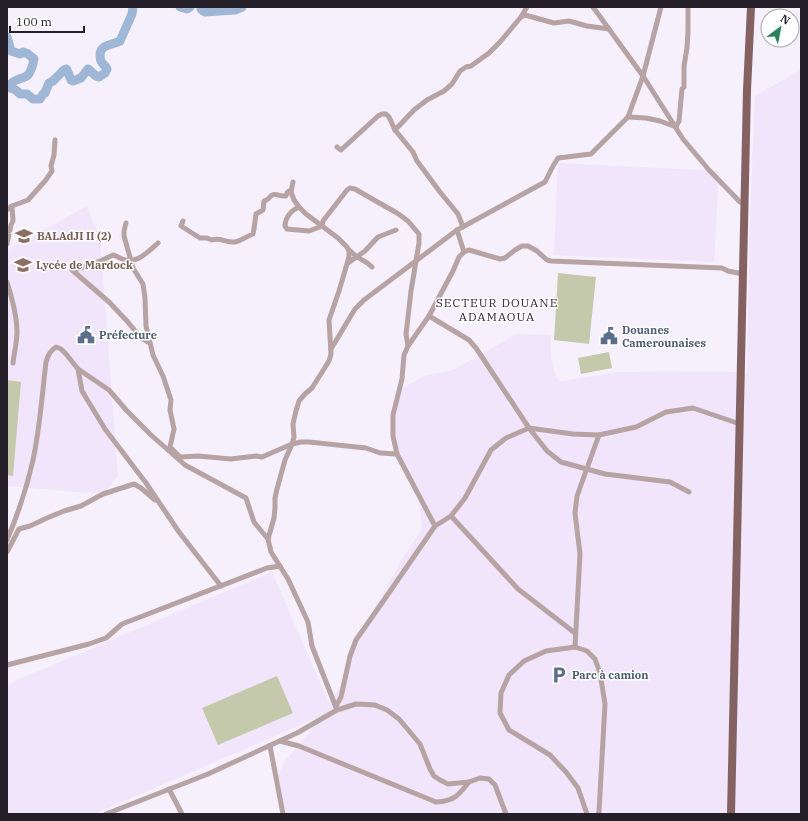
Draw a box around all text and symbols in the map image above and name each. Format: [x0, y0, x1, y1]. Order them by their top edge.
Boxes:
scale bar [10, 8, 84, 34]
north arrow [760, 8, 800, 48]
text: N [778, 11, 793, 28]
text: 100 m [16, 14, 52, 29]
school or university icon: BALAdJI II (2) [14, 226, 34, 246]
place label: BALAdJI II (2) [37, 229, 111, 243]
school or university icon: Lycée de Mardock [13, 255, 33, 275]
place label: Lycée de Mardock [36, 258, 133, 272]
district label: SECTEUR DOUANE ADAMAOUA [436, 295, 558, 324]
place label: Douanes Camerounaises [622, 323, 706, 350]
public building icon: Préfecture [76, 325, 96, 345]
public building icon: Douanes Camerounaises [599, 326, 619, 346]
place label: Préfecture [99, 328, 157, 342]
parking icon: Parc à camion [549, 665, 569, 685]
place label: Parc à camion [572, 668, 648, 682]

